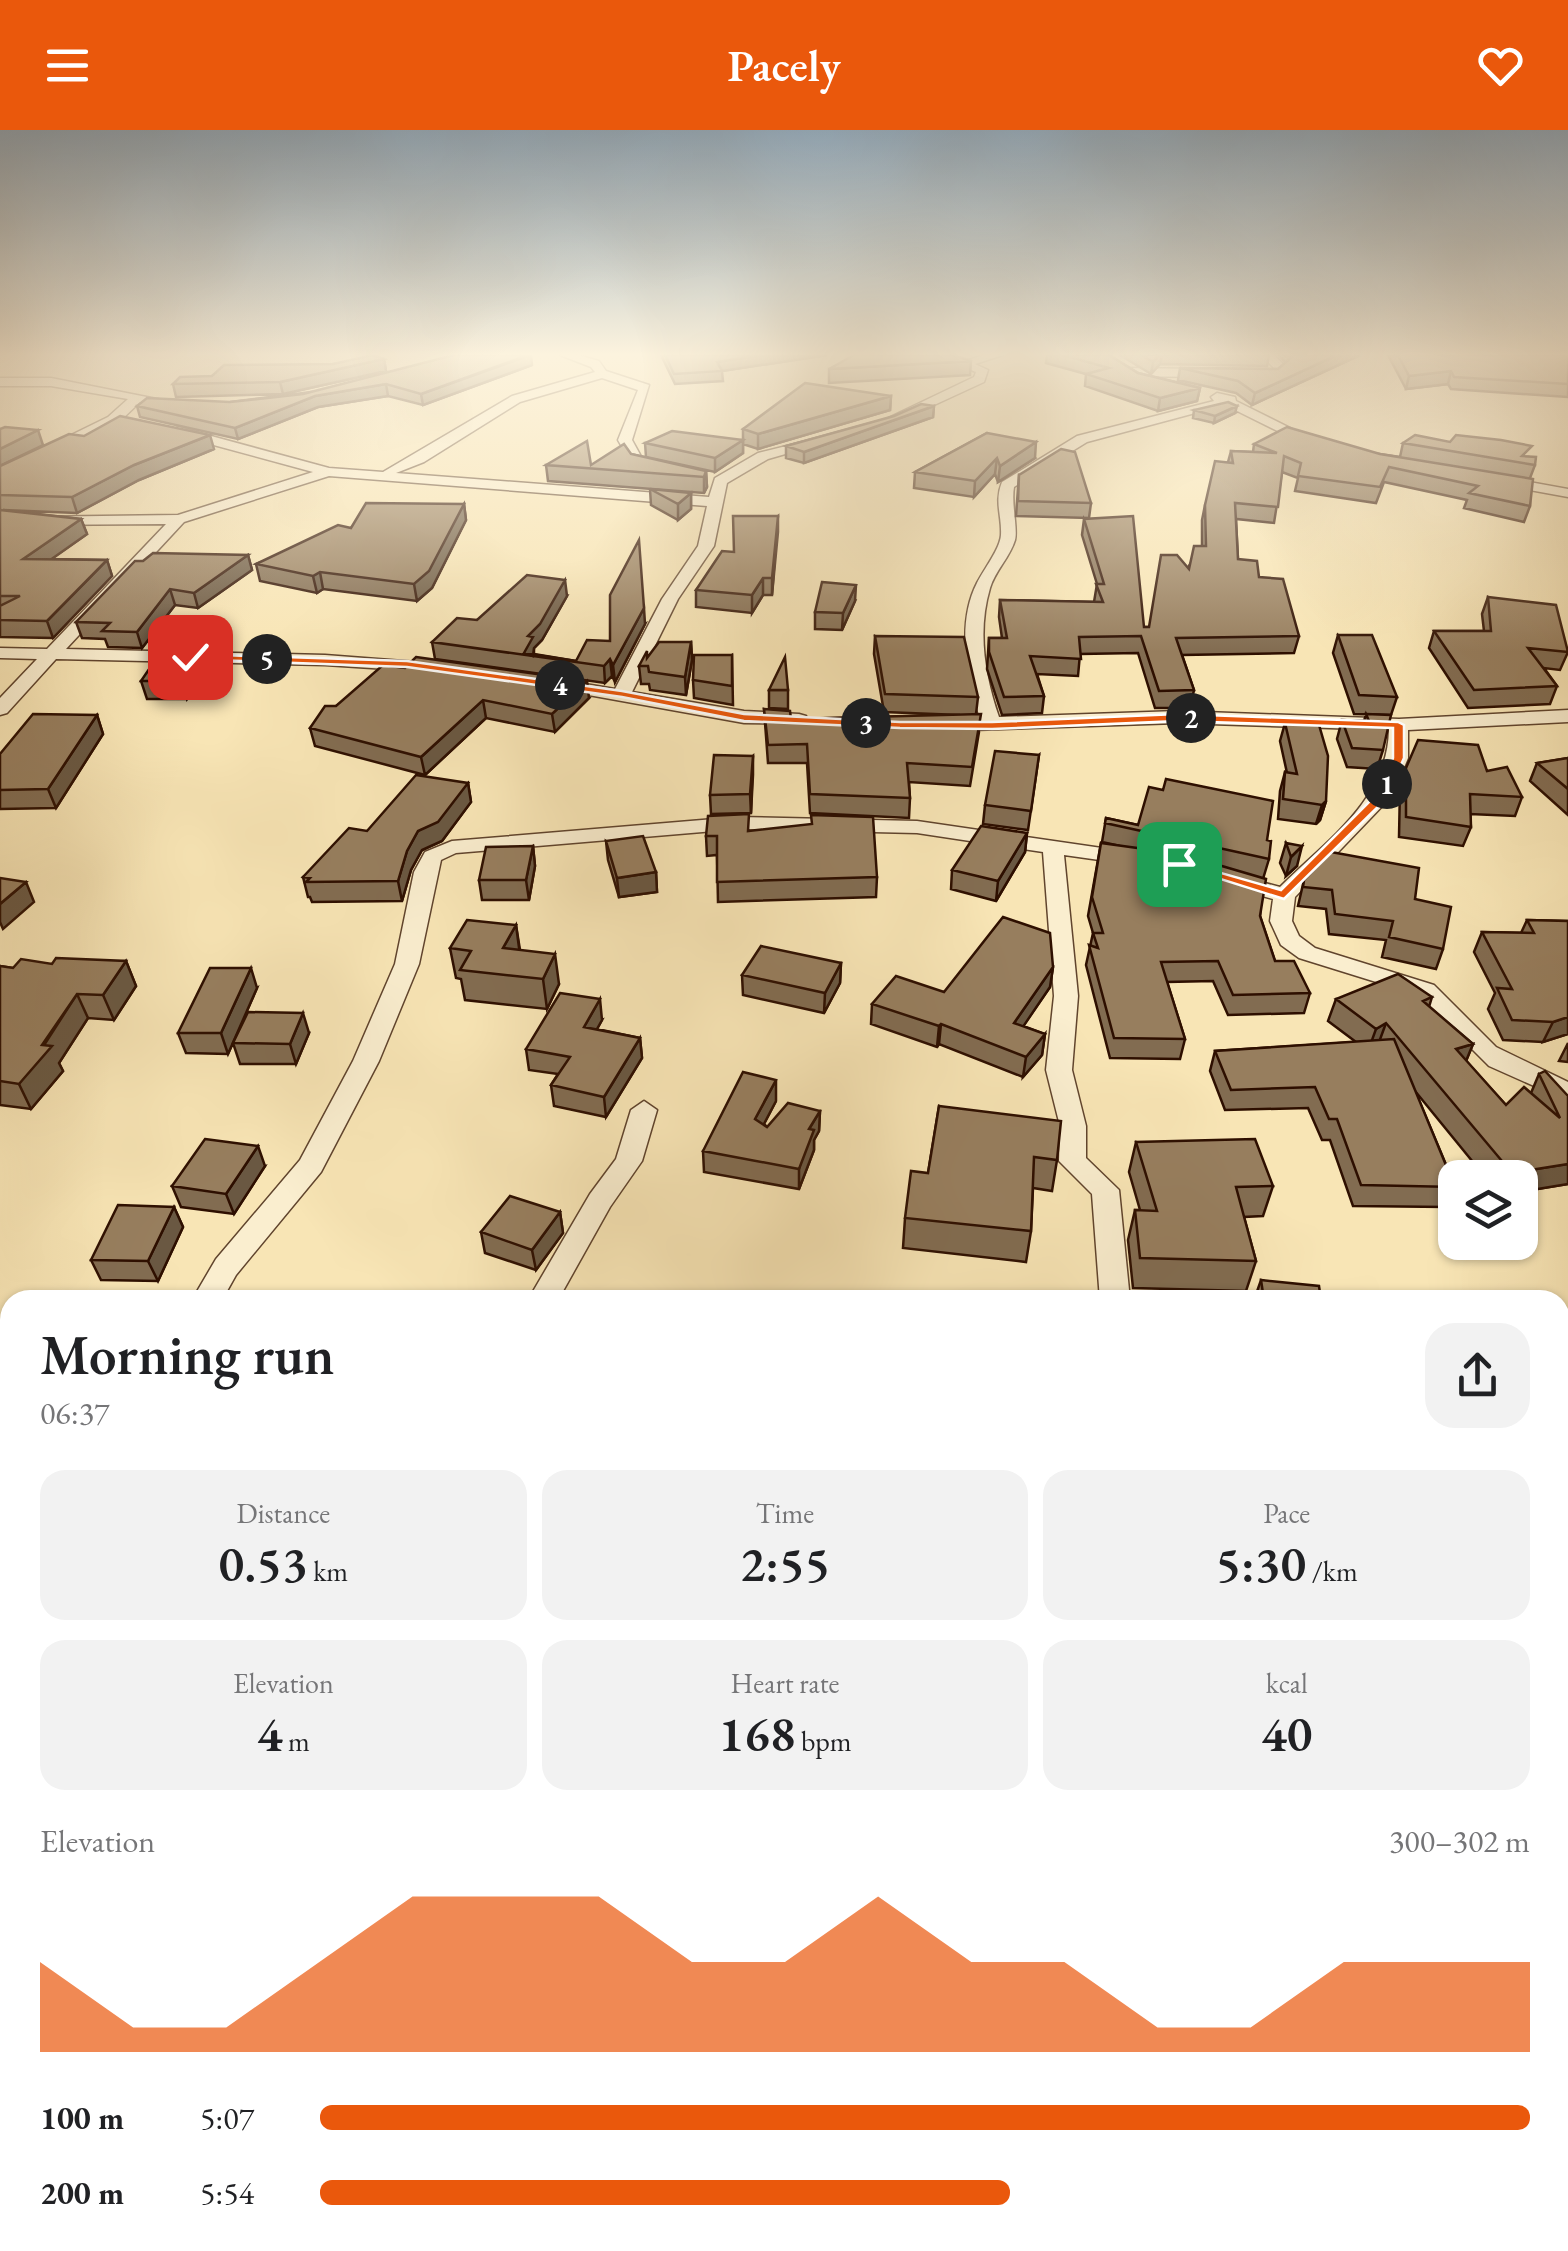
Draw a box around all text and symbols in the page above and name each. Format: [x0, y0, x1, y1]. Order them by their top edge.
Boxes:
text: Pacely [727, 36, 841, 94]
icon: menu [40, 38, 95, 93]
icon: heart [1473, 38, 1528, 93]
pin [148, 615, 233, 700]
icon: check [163, 630, 218, 685]
pin: 5 [242, 634, 292, 684]
text: 5 [260, 641, 274, 677]
pin: 4 [535, 660, 585, 710]
text: 4 [553, 667, 567, 703]
pin: 2 [1166, 693, 1216, 743]
pin: 3 [841, 698, 891, 748]
text: 2 [1184, 700, 1198, 736]
text: 3 [859, 705, 873, 741]
pin: 1 [1362, 759, 1412, 809]
text: 1 [1380, 766, 1394, 802]
pin [1137, 822, 1222, 907]
icon: arrive [1152, 837, 1207, 892]
map controls [1438, 1160, 1538, 1260]
button: layers [1438, 1160, 1538, 1260]
text: Morning run [40, 1319, 334, 1390]
button: share [1425, 1323, 1530, 1428]
text: 06:37 [40, 1392, 109, 1434]
text: Distance [237, 1495, 330, 1531]
text: Time [756, 1495, 814, 1531]
text: Pace [1263, 1495, 1310, 1531]
text: 0.53 [219, 1531, 308, 1596]
text: 2:55 [740, 1531, 830, 1596]
text: 5:30 [1216, 1531, 1306, 1596]
text: km [308, 1553, 348, 1589]
text: /km [1306, 1553, 1358, 1589]
text: Elevation [233, 1665, 334, 1701]
text: Heart rate [731, 1665, 839, 1701]
text: kcal [1266, 1665, 1308, 1701]
text: 4 [257, 1701, 282, 1766]
text: 168 [718, 1701, 795, 1766]
text: 40 [1261, 1701, 1312, 1766]
text: m [282, 1723, 310, 1759]
text: bpm [795, 1723, 852, 1759]
text: Elevation [40, 1820, 155, 1862]
text: 300–302 m [1389, 1820, 1530, 1862]
text: 100 m [40, 2097, 124, 2139]
text: 5:07 [200, 2097, 254, 2139]
text: 200 m [40, 2172, 124, 2214]
text: 5:54 [200, 2172, 254, 2214]

